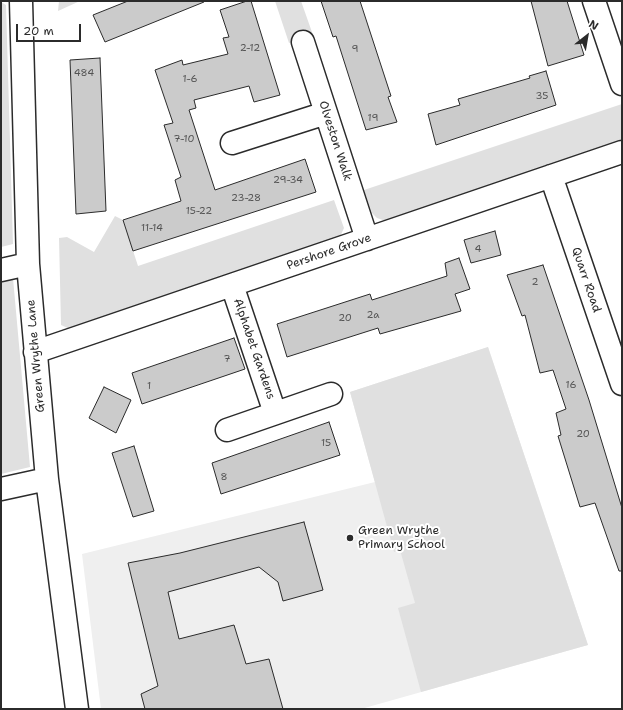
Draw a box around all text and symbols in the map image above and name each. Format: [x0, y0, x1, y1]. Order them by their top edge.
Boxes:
scale bar [18, 16, 83, 42]
north arrow [567, 16, 607, 56]
text: N [586, 17, 601, 34]
text: 20 m [23, 23, 54, 39]
house number: 2-12 [240, 42, 260, 54]
house number: 9 [352, 43, 358, 55]
house number: 484 [74, 67, 94, 79]
house number: 1-6 [183, 73, 197, 85]
house number: 35 [536, 90, 548, 102]
street label: Olveston Walk [315, 99, 355, 183]
house number: 19 [368, 112, 378, 124]
house number: 7-10 [174, 133, 194, 145]
house number: 29-34 [273, 174, 303, 186]
house number: 23-28 [231, 192, 261, 204]
house number: 15-22 [186, 205, 212, 217]
house number: 11-14 [141, 222, 163, 234]
street label: Pershore Grove [285, 231, 373, 273]
house number: 4 [475, 243, 481, 255]
street label: Quarr Road [568, 246, 604, 314]
house number: 2 [532, 276, 538, 288]
street label: Alphabet Gardens [230, 297, 278, 401]
street label: Green Wrythe Lane [24, 299, 48, 413]
house number: 2a [367, 309, 379, 321]
house number: 20 [338, 312, 352, 324]
house number: 7 [224, 353, 230, 365]
house number: 16 [566, 379, 576, 391]
house number: 1 [147, 380, 151, 392]
house number: 20 [576, 428, 590, 440]
house number: 15 [321, 437, 331, 449]
house number: 8 [221, 471, 227, 483]
place label: Green Wrythe Primary School [358, 524, 445, 552]
marker: Green Wrythe Primary School [345, 533, 355, 543]

